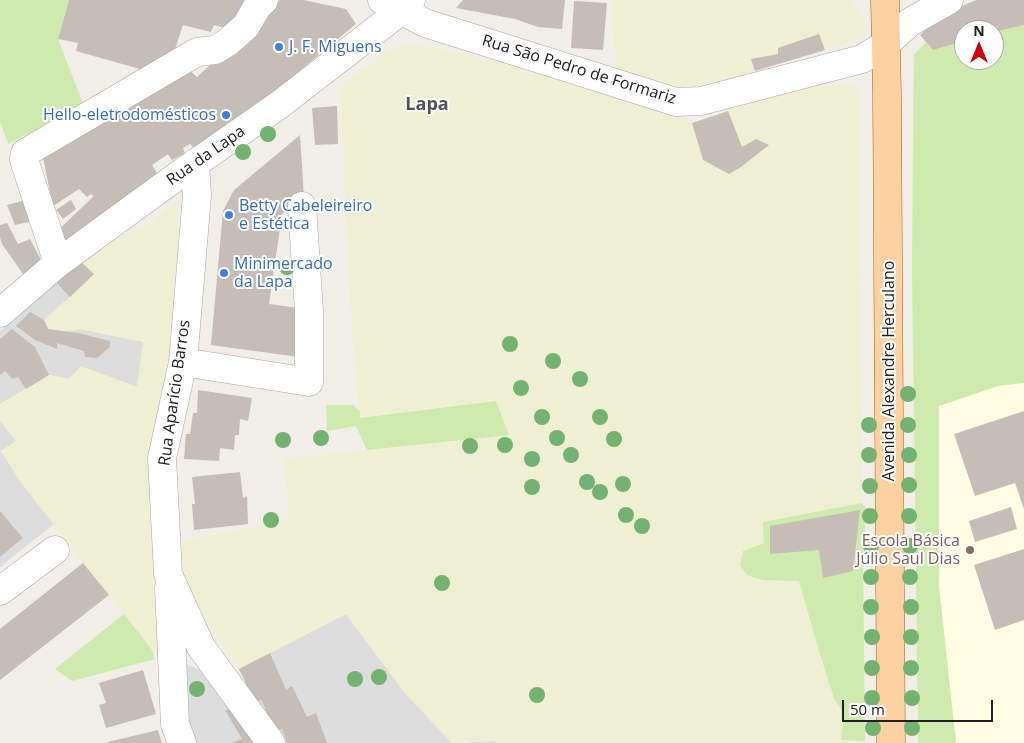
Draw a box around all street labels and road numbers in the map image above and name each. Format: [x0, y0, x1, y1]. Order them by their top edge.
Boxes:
street label: Rua São Pedro de Formariz [480, 31, 678, 109]
street label: Rua da Lapa [163, 122, 249, 190]
street label: Avenida Alexandre Herculano [879, 261, 899, 481]
street label: Rua Aparício Barros [155, 319, 195, 467]

